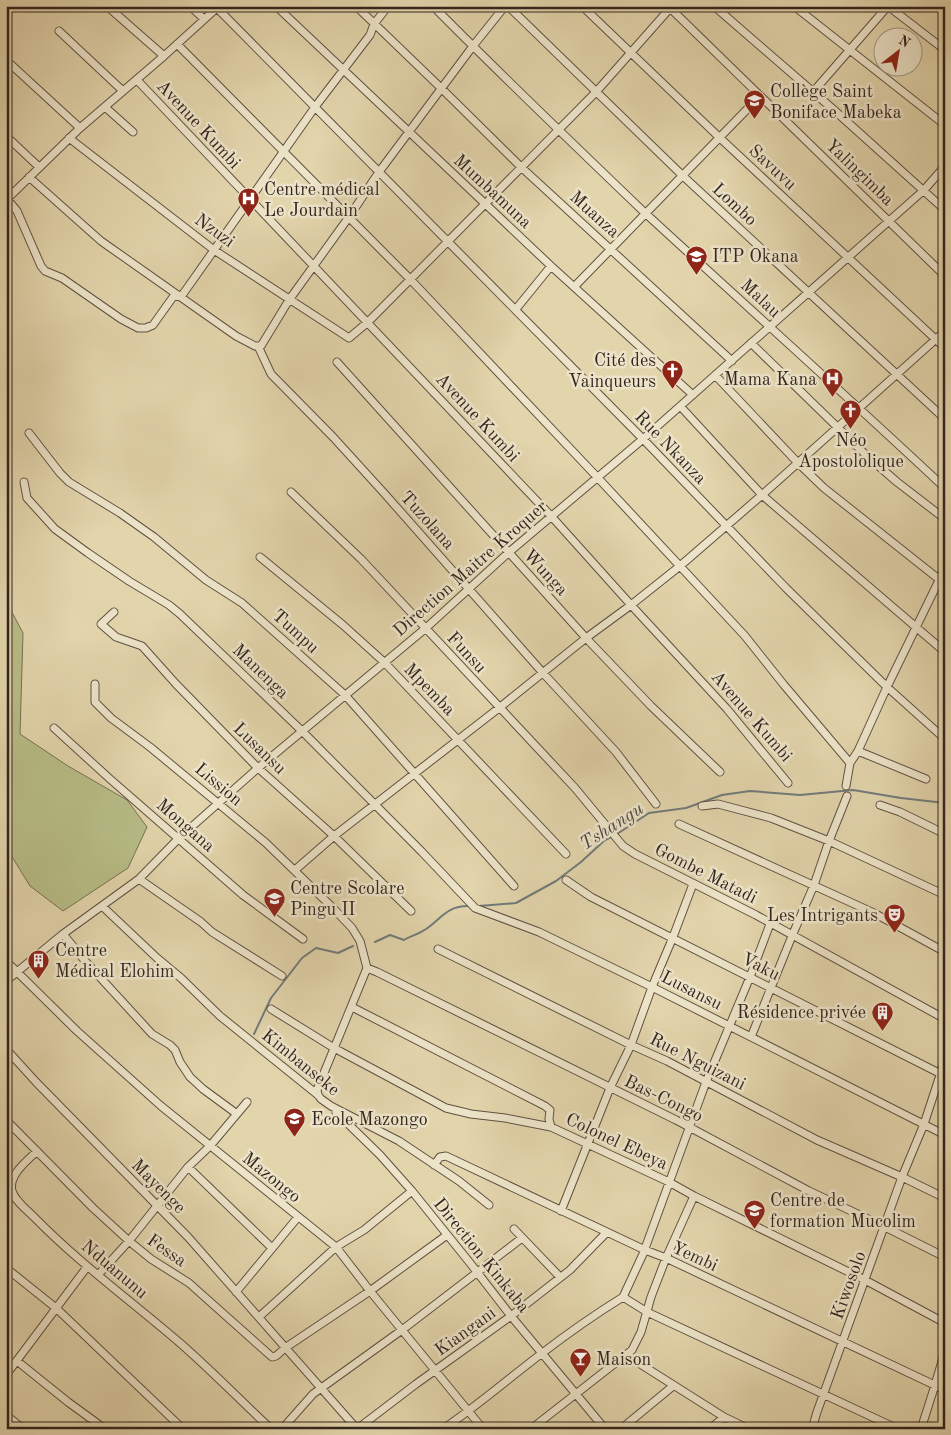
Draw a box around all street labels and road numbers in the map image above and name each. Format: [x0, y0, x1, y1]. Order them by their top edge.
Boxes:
street label: Avenue Kumbi [153, 77, 244, 173]
street label: Yalingimba [822, 136, 897, 210]
street label: Savuvu [745, 141, 800, 194]
street label: Mumbamuna [450, 151, 535, 232]
street label: Lombo [709, 180, 760, 230]
street label: Muanza [566, 188, 623, 242]
street label: Nzuzi [191, 211, 238, 251]
street label: Malau [737, 276, 784, 322]
street label: Avenue Kumbi [432, 370, 523, 466]
street label: Rue Nkanza [631, 407, 710, 488]
street label: Tuzolana [397, 488, 458, 553]
street label: Direction Maitre Kroquer [390, 497, 551, 640]
street label: Wunga [519, 546, 571, 600]
street label: Tumpu [269, 606, 322, 657]
street label: Funsu [443, 629, 490, 677]
street label: Manenga [229, 641, 292, 703]
street label: Mpemba [400, 660, 458, 719]
street label: Avenue Kumbi [707, 668, 795, 766]
street label: Lusansu [229, 719, 289, 778]
street label: Lission [191, 760, 246, 810]
street label: Mongana [153, 796, 218, 856]
street label: Gombe Matadi [652, 840, 760, 907]
street label: Vaku [738, 950, 783, 984]
street label: Lusansu [658, 968, 725, 1014]
street label: Kimbanseke [258, 1026, 343, 1099]
street label: Rue Nguizani [647, 1030, 749, 1094]
street label: Bas-Congo [621, 1072, 706, 1126]
street label: Colonel Ebeya [563, 1110, 671, 1173]
street label: Mazongo [239, 1149, 304, 1207]
street label: Mayenge [128, 1156, 189, 1217]
street label: Direction Kinkaba [430, 1195, 533, 1316]
street label: Fessa [143, 1231, 190, 1271]
street label: Nduanunu [78, 1237, 151, 1303]
street label: Yembi [669, 1239, 720, 1275]
street label: Kiwosolo [828, 1249, 870, 1322]
street label: Kiangani [432, 1304, 499, 1360]

